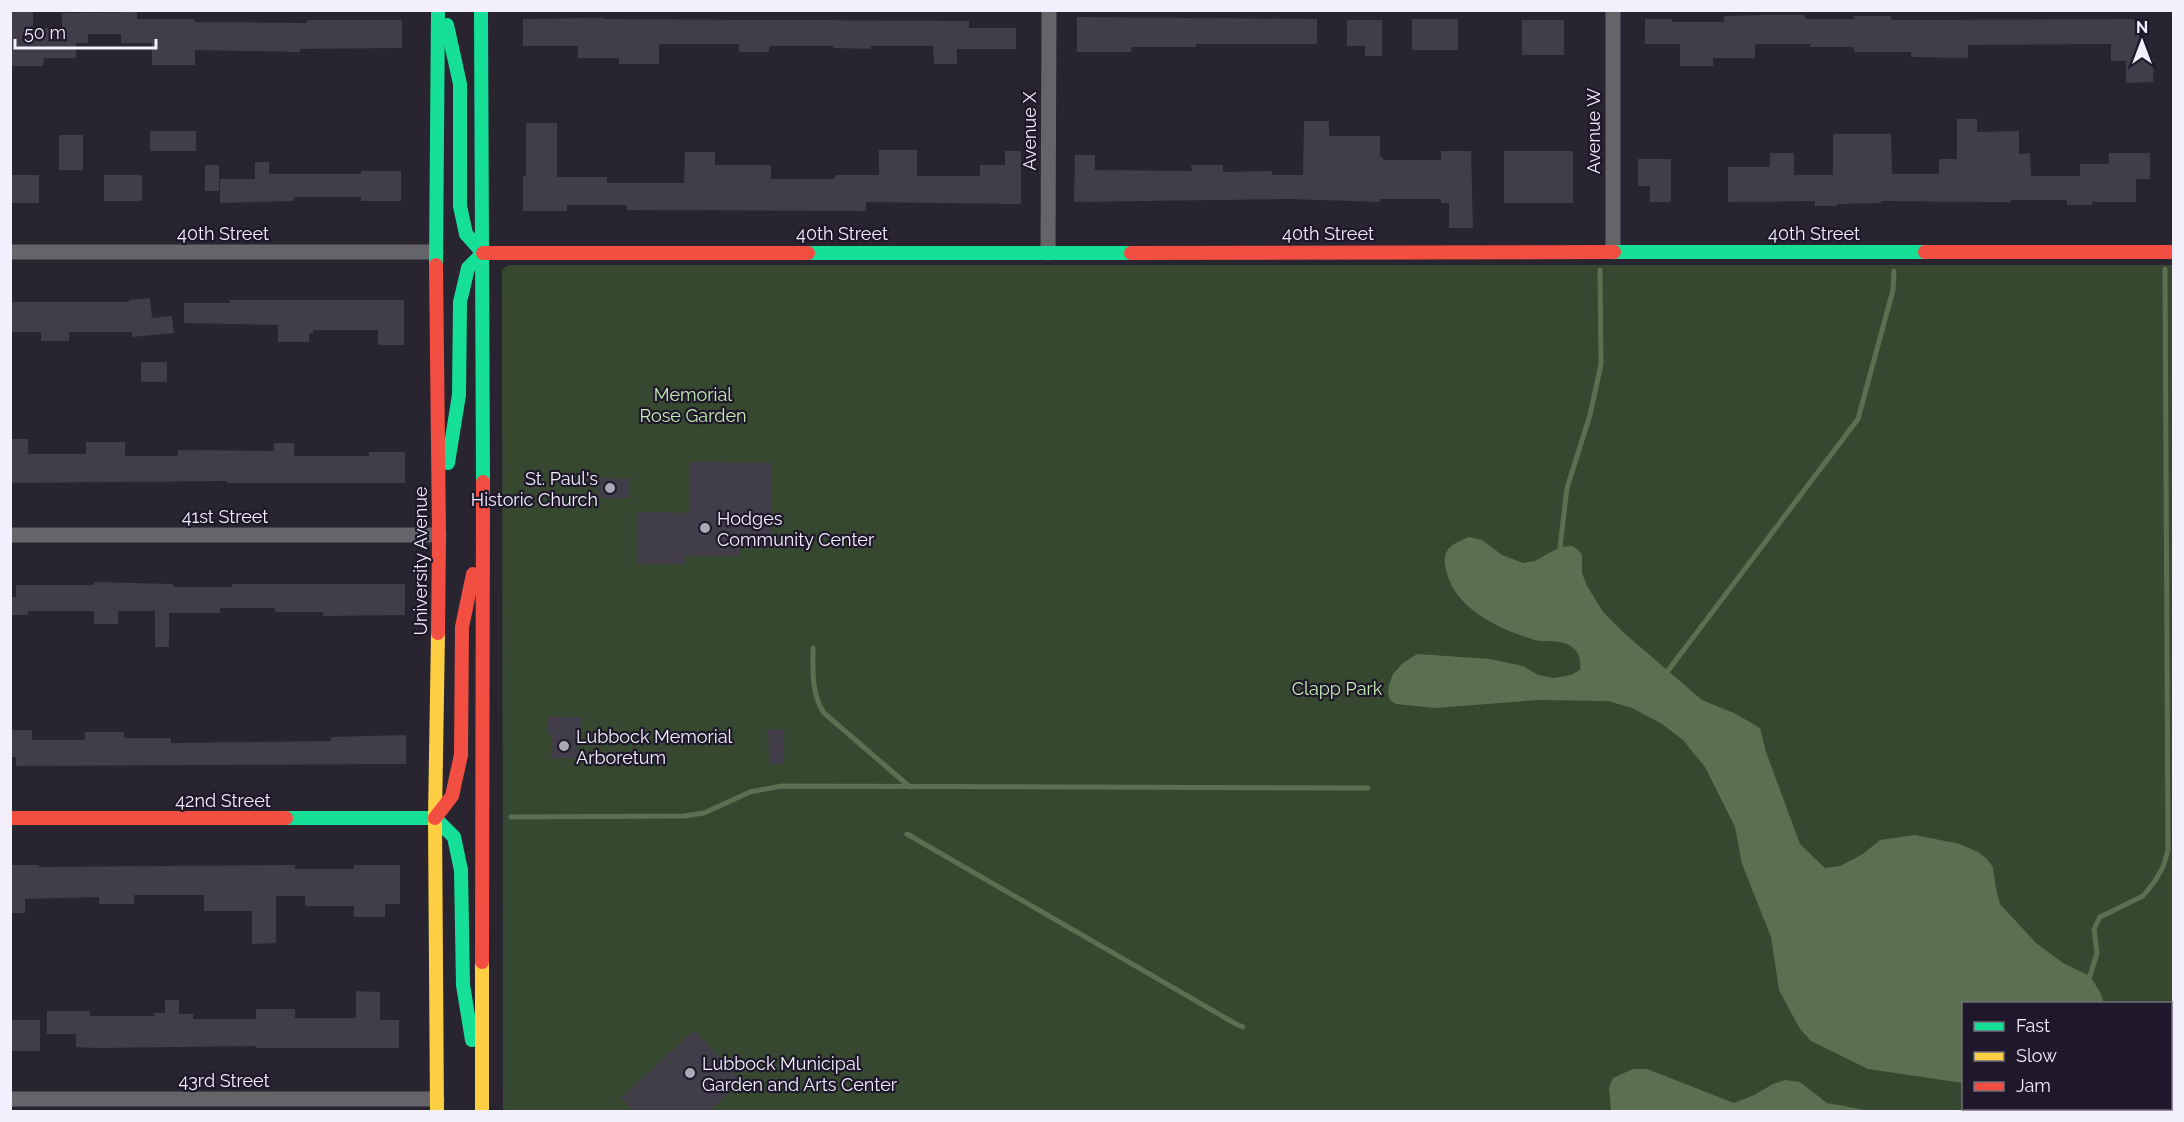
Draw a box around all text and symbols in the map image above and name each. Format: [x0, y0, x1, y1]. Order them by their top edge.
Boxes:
scale bar [15, 12, 156, 50]
north arrow [2112, 12, 2172, 72]
text: N [2136, 18, 2148, 37]
text: 50 m [24, 22, 66, 43]
street label: Avenue W [1583, 88, 1604, 174]
street label: Avenue X [1019, 91, 1040, 170]
street label: 40th Street [177, 223, 269, 244]
street label: 40th Street [796, 223, 888, 244]
street label: 40th Street [1282, 223, 1374, 244]
street label: 40th Street [1768, 223, 1860, 244]
park label: Memorial Rose Garden [639, 384, 747, 426]
place label: St. Paul's Historic Church [471, 468, 598, 510]
marker: St. Paul's Historic Church [603, 481, 617, 495]
street label: University Avenue [410, 486, 431, 636]
street label: 41st Street [182, 506, 268, 527]
place label: Hodges Community Center [717, 508, 875, 550]
marker: Hodges Community Center [698, 521, 712, 535]
park label: Clapp Park [1292, 678, 1383, 699]
place label: Lubbock Memorial Arboretum [576, 726, 733, 768]
marker: Lubbock Memorial Arboretum [557, 739, 571, 753]
street label: 42nd Street [175, 790, 271, 811]
legend [1962, 1002, 2172, 1110]
text: Fast [2016, 1015, 2050, 1036]
text: Slow [2016, 1045, 2057, 1066]
place label: Lubbock Municipal Garden and Arts Center [702, 1053, 898, 1095]
marker: Lubbock Municipal Garden and Arts Center [683, 1066, 697, 1080]
street label: 43rd Street [178, 1070, 270, 1091]
text: Jam [2016, 1075, 2051, 1096]

